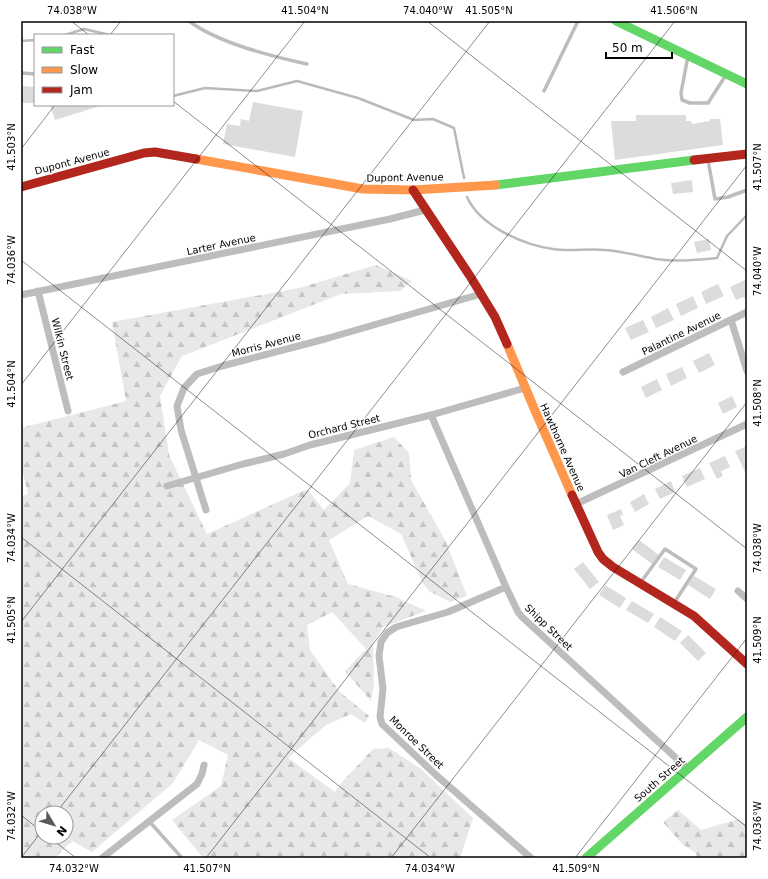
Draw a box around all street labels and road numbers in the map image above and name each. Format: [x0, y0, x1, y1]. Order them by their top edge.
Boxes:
street label: Dupont Avenue [33, 146, 111, 177]
street label: Dupont Avenue [366, 171, 444, 184]
street label: Larter Avenue [186, 232, 257, 257]
street label: Palantine Avenue [640, 310, 722, 357]
street label: Wilkin Street [49, 317, 76, 381]
street label: Morris Avenue [230, 330, 302, 359]
street label: Hawthorne Avenue [538, 402, 587, 493]
street label: Orchard Street [307, 412, 381, 441]
street label: Van Cleft Avenue [618, 433, 699, 480]
street label: Shipp Street [523, 602, 575, 653]
street label: Monroe Street [387, 714, 446, 771]
street label: South Street [632, 755, 687, 804]

